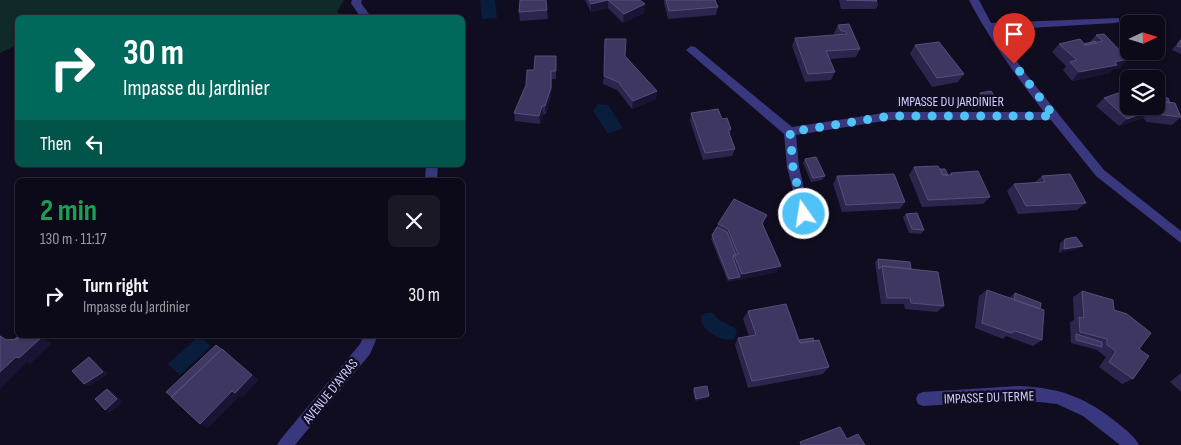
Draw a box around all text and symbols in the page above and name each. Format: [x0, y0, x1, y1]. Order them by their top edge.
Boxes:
pin [993, 13, 1035, 64]
north arrow [1120, 15, 1165, 60]
map controls [1120, 15, 1165, 115]
icon: arrive [1000, 20, 1028, 48]
text: 30 m [123, 32, 184, 75]
icon: right [40, 35, 105, 100]
button: layers [1120, 70, 1165, 115]
text: Impasse du Jardinier [123, 75, 270, 102]
street label: IMPASSE DU JARDINIER [898, 93, 1004, 110]
icon: left [81, 130, 109, 158]
text: Then [40, 133, 71, 156]
position arrow [777, 187, 829, 239]
text: 2 min [40, 193, 97, 229]
button: close [388, 195, 440, 247]
text: 130 m · 11:17 [40, 230, 107, 249]
text: Turn right [83, 275, 148, 298]
icon: right [40, 282, 68, 310]
text: 30 m [408, 284, 440, 307]
text: Impasse du Jardinier [83, 298, 190, 317]
street label: AVENUE D'AYRAS [298, 356, 362, 428]
street label: IMPASSE DU TERME [943, 387, 1035, 408]

